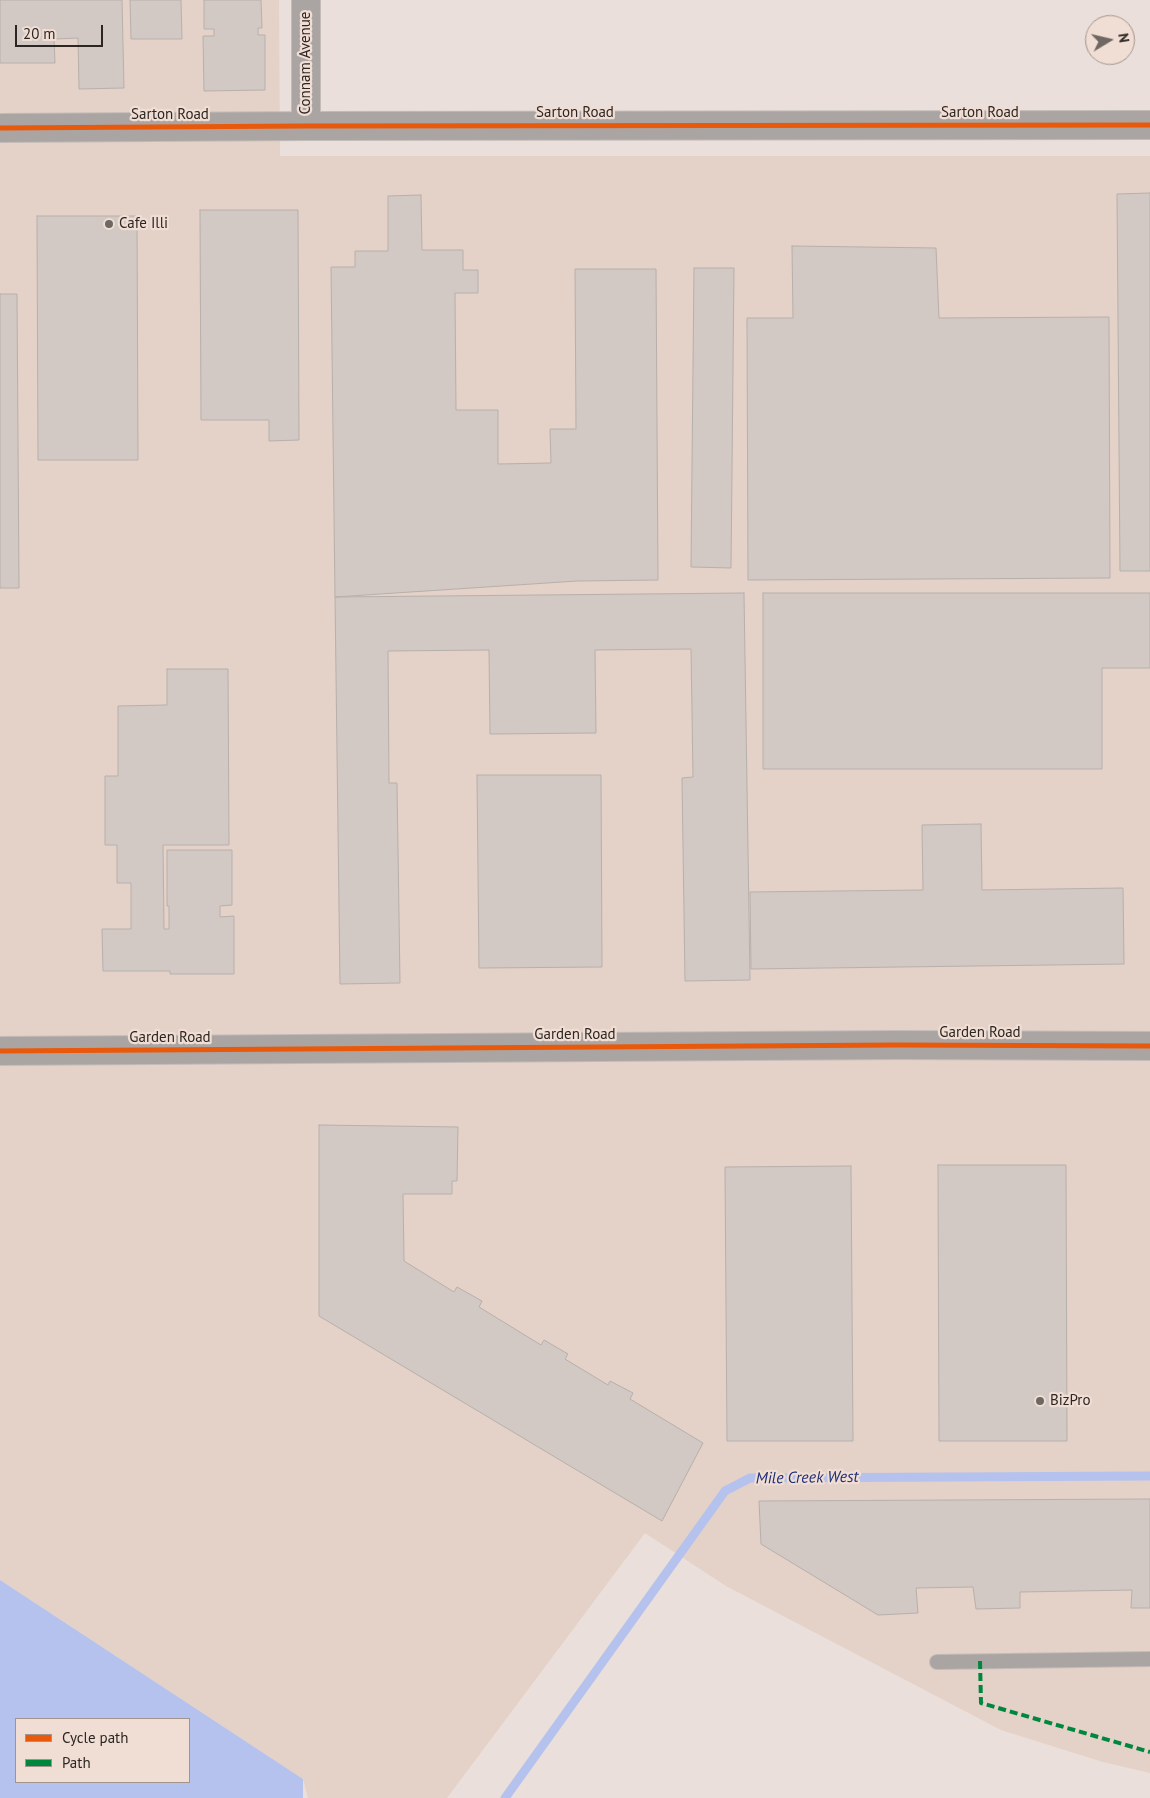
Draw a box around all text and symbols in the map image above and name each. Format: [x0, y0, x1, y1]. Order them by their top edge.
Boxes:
street label: Connam Avenue [297, 12, 315, 114]
scale bar [18, 15, 105, 47]
north arrow [1085, 15, 1135, 65]
text: 20 m [23, 24, 56, 43]
text: N [1114, 32, 1133, 44]
street label: Sarton Road [536, 104, 614, 122]
street label: Sarton Road [941, 104, 1019, 122]
street label: Sarton Road [131, 106, 209, 124]
place label: Cafe Illi [119, 215, 168, 233]
marker: Cafe Illi [103, 218, 115, 230]
street label: Garden Road [939, 1024, 1021, 1042]
street label: Garden Road [534, 1026, 616, 1044]
street label: Garden Road [129, 1029, 211, 1047]
place label: BizPro [1050, 1392, 1090, 1410]
marker: BizPro [1034, 1395, 1046, 1407]
water label: Mile Creek West [755, 1468, 859, 1488]
legend [15, 1718, 190, 1783]
text: Cycle path [62, 1728, 128, 1747]
text: Path [62, 1753, 91, 1772]

